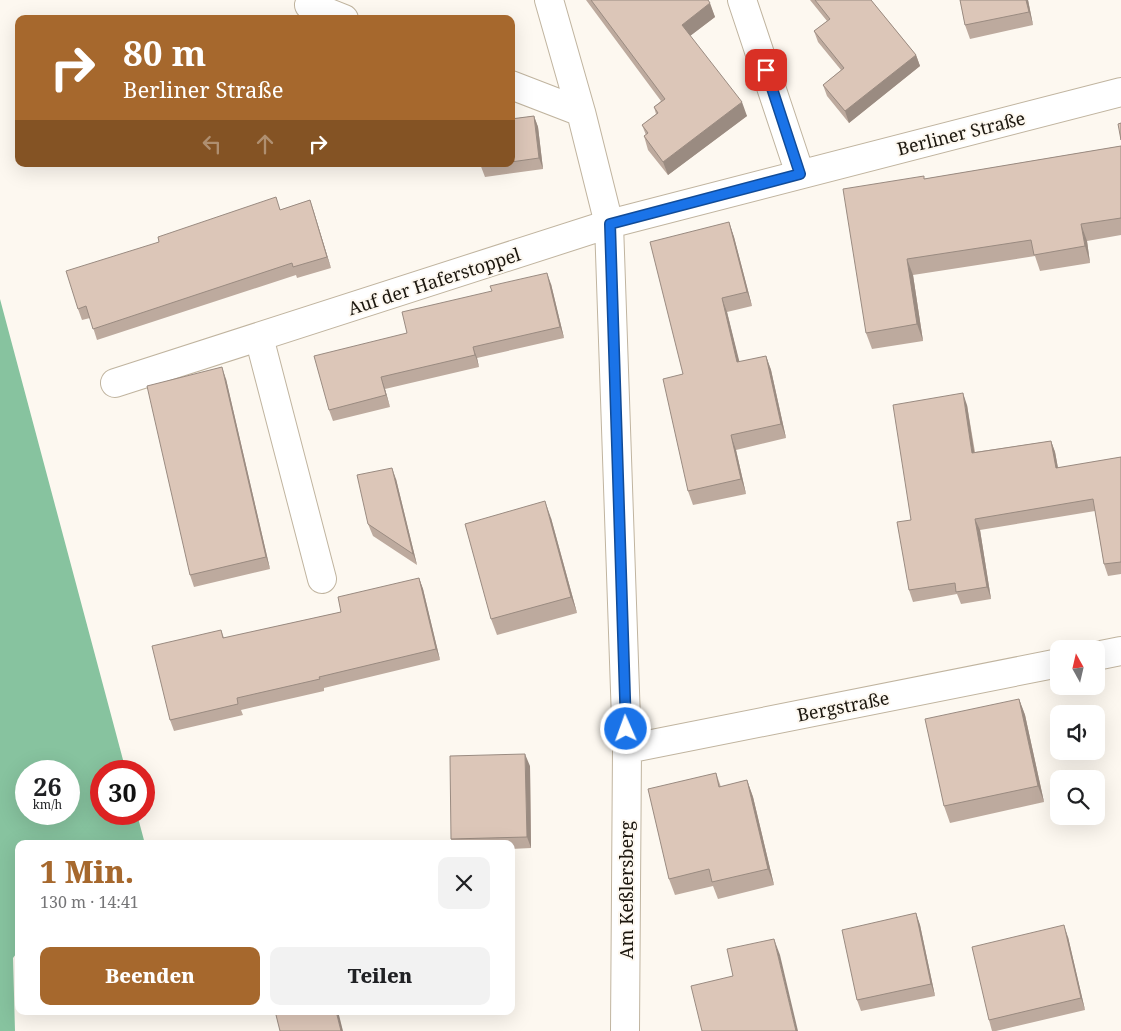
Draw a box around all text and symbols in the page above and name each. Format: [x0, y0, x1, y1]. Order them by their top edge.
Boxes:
text: 80 m [123, 29, 206, 76]
icon: right [40, 35, 105, 100]
pin [745, 49, 787, 91]
icon: arrive [752, 56, 780, 84]
text: Berliner Straße [123, 74, 283, 104]
street label: Berliner Straße [894, 105, 1028, 161]
icon: left [198, 130, 226, 158]
icon: ahead [251, 130, 279, 158]
icon: right [304, 130, 332, 158]
street label: Auf der Haferstoppel [345, 242, 524, 320]
north arrow [1050, 640, 1105, 695]
map controls [1050, 640, 1105, 825]
street label: Bergstraße [795, 685, 891, 727]
position arrow [599, 702, 651, 754]
button: sound [1050, 705, 1105, 760]
speed limit sign: 30 [90, 760, 155, 825]
text: 26 [33, 769, 62, 803]
button: search [1050, 770, 1105, 825]
text: km/h [33, 796, 62, 813]
street label: Am Keßlersberg [614, 820, 638, 959]
text: 1 Min. [40, 851, 134, 892]
button: close [438, 857, 490, 909]
text: 130 m · 14:41 [40, 891, 139, 913]
button: Beenden [40, 947, 260, 1005]
button: Teilen [270, 947, 490, 1005]

